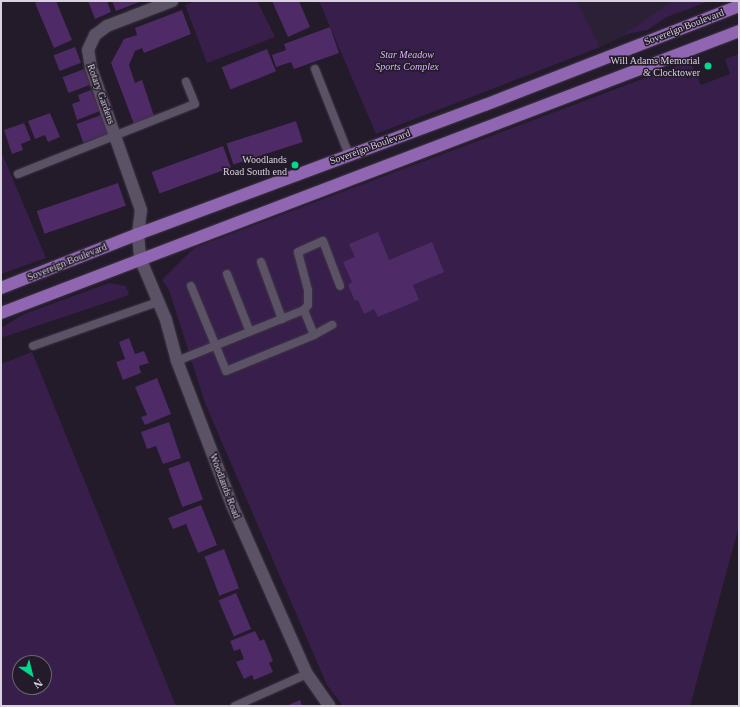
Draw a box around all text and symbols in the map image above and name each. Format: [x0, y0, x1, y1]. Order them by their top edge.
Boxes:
street label: Sovereign Boulevard [642, 6, 726, 48]
park label: Star Meadow Sports Complex [375, 48, 439, 72]
place label: Will Adams Memorial & Clocktower [610, 54, 700, 78]
marker: Will Adams Memorial & Clocktower [703, 61, 713, 71]
street label: Rotary Gardens [85, 62, 117, 126]
street label: Sovereign Boulevard [328, 127, 412, 167]
place label: Woodlands Road South end [223, 153, 287, 176]
marker: Woodlands Road South end [290, 160, 300, 170]
street label: Sovereign Boulevard [25, 241, 109, 283]
street label: Woodlands Road [207, 452, 243, 520]
north arrow [12, 655, 52, 695]
text: N [32, 677, 45, 691]

